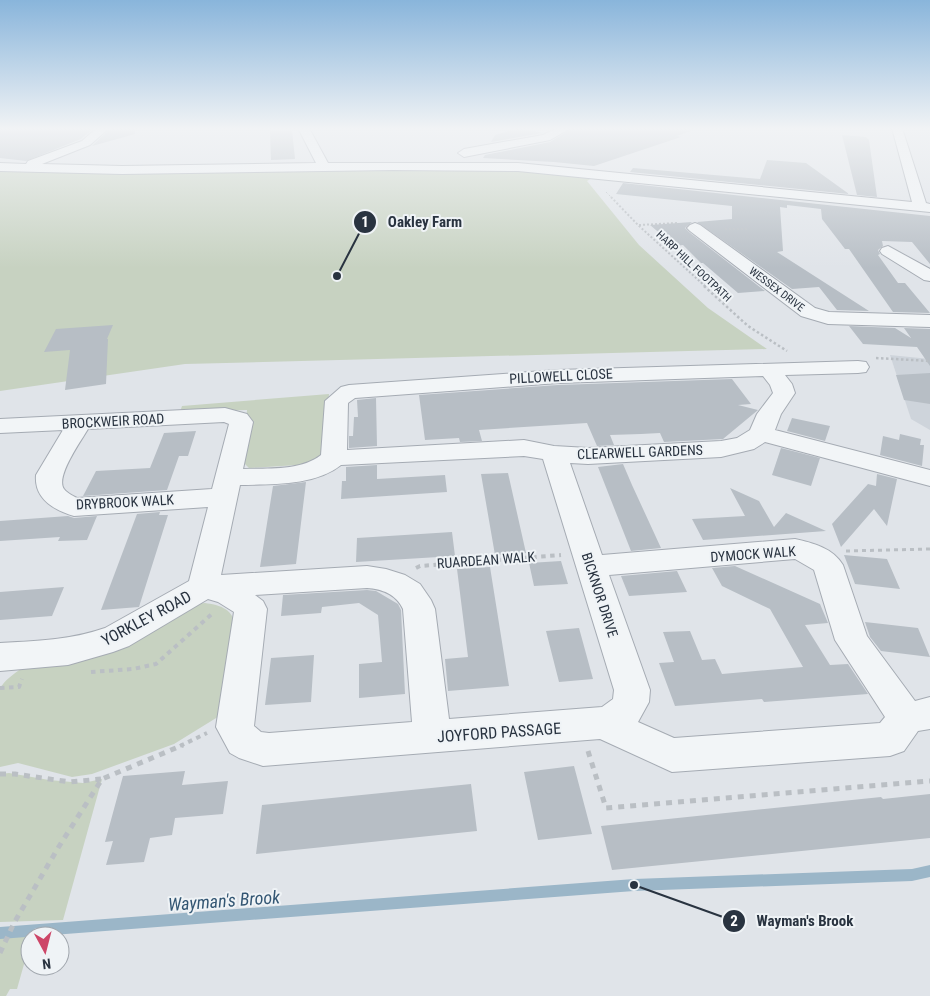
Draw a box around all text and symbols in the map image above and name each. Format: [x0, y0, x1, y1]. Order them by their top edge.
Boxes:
callout: Oakley Farm [353, 207, 472, 237]
text: 1 [361, 213, 369, 231]
text: Oakley Farm [388, 213, 462, 231]
street label: HARP HILL FOOTPATH [653, 228, 734, 305]
street label: WESSEX DRIVE [747, 264, 807, 315]
street label: PILLOWELL CLOSE [509, 365, 613, 387]
street label: BROCKWEIR ROAD [61, 410, 165, 432]
street label: CLEARWELL GARDENS [577, 442, 703, 462]
street label: DRYBROOK WALK [76, 491, 175, 513]
street label: DYMOCK WALK [710, 543, 797, 565]
street label: RUARDEAN WALK [436, 549, 536, 571]
street label: BICKNOR DRIVE [579, 551, 621, 639]
street label: YORKLEY ROAD [98, 587, 194, 650]
street label: JOYFORD PASSAGE [436, 719, 562, 746]
water label: Wayman's Brook [167, 886, 282, 915]
callout: Wayman's Brook [721, 906, 863, 936]
text: 2 [730, 912, 738, 930]
text: Wayman's Brook [757, 912, 854, 930]
north arrow [20, 926, 70, 976]
text: N [41, 955, 52, 972]

